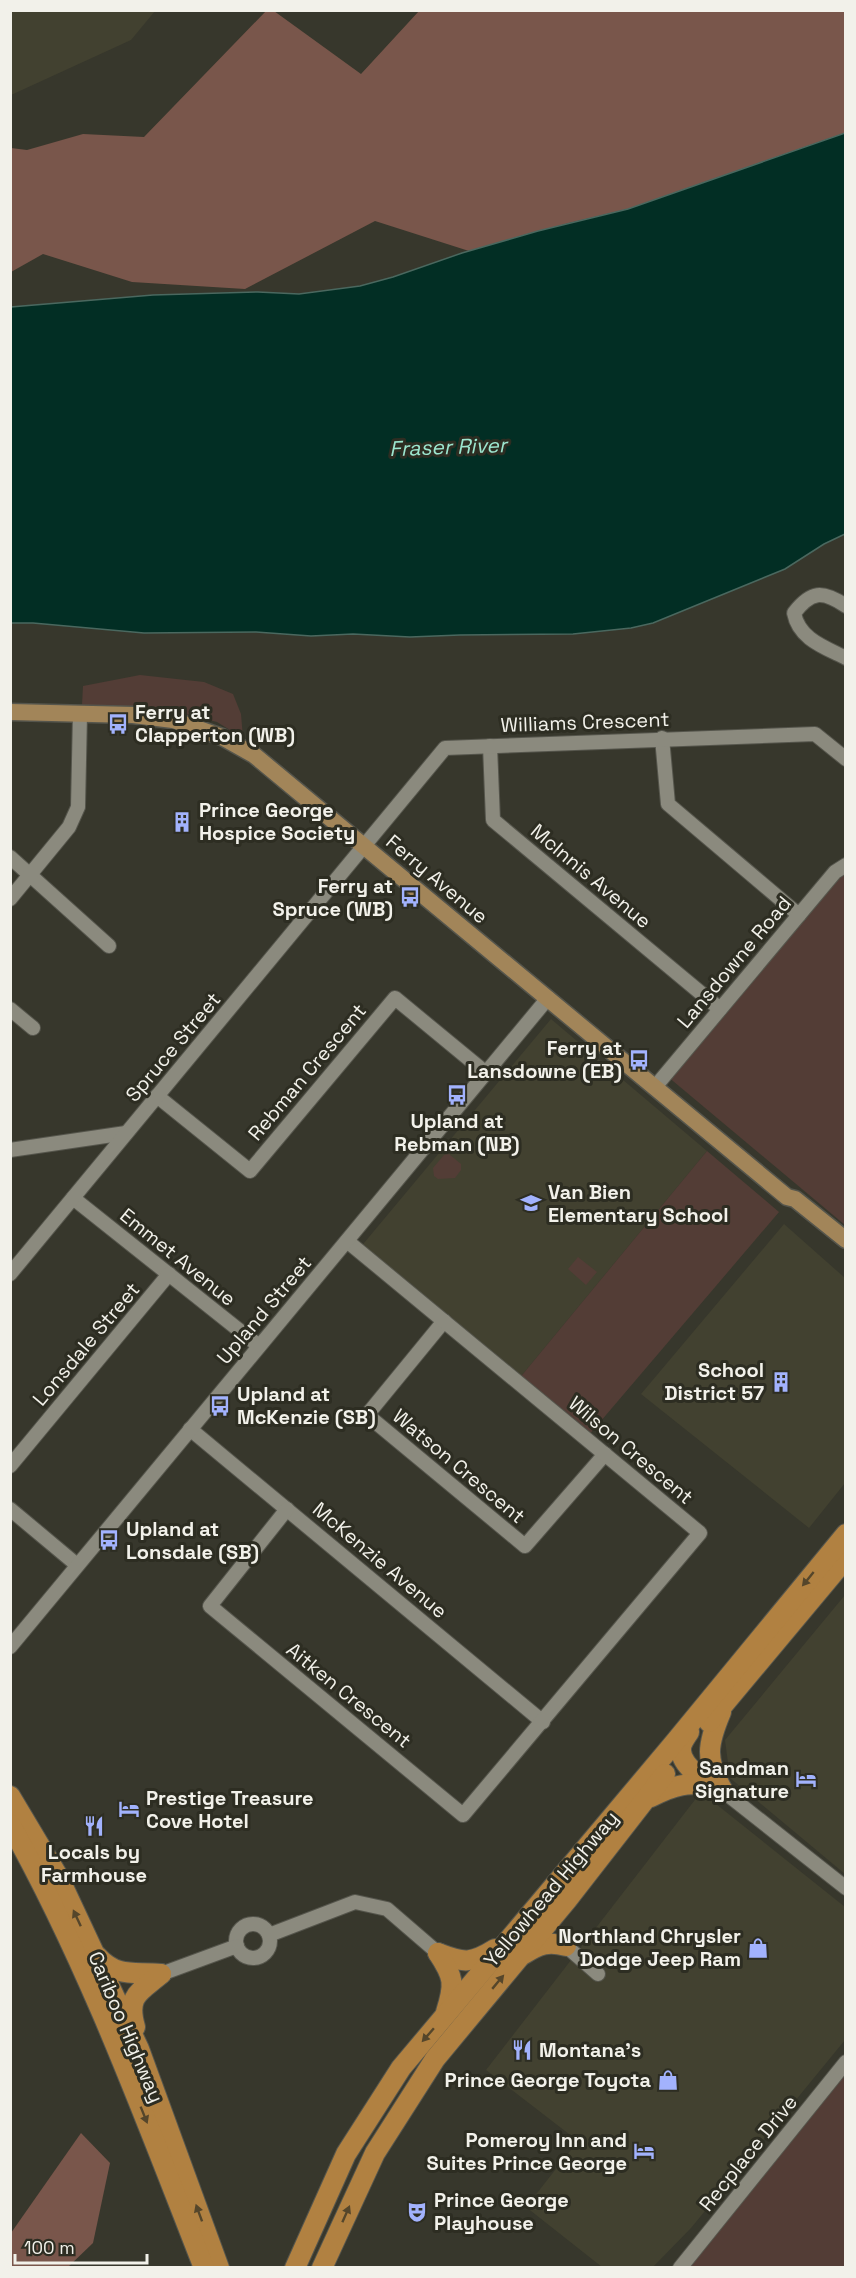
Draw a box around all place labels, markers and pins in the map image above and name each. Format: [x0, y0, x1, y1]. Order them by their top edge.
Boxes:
place label: Ferry at Clapperton (WB) [135, 699, 295, 748]
bus stop icon: Ferry at Clapperton (WB) [106, 712, 130, 736]
place label: Prince George Hospice Society [199, 797, 355, 846]
building icon: Prince George Hospice Society [170, 810, 194, 834]
place label: Ferry at Spruce (WB) [273, 873, 393, 922]
bus stop icon: Ferry at Spruce (WB) [398, 885, 422, 909]
place label: Ferry at Lansdowne (EB) [467, 1035, 622, 1084]
bus stop icon: Ferry at Lansdowne (EB) [627, 1048, 651, 1072]
bus stop icon: Upland at Rebman (NB) [445, 1083, 469, 1107]
place label: Upland at Rebman (NB) [394, 1108, 520, 1157]
place label: Van Bien Elementary School [548, 1179, 729, 1228]
school or university icon: Van Bien Elementary School [519, 1191, 543, 1215]
place label: School District 57 [664, 1357, 764, 1406]
building icon: School District 57 [769, 1370, 793, 1394]
place label: Upland at McKenzie (SB) [237, 1381, 376, 1430]
bus stop icon: Upland at McKenzie (SB) [208, 1394, 232, 1418]
place label: Upland at Lonsdale (SB) [126, 1516, 259, 1565]
bus stop icon: Upland at Lonsdale (SB) [97, 1528, 121, 1552]
place label: Sandman Signature [695, 1755, 789, 1804]
hotel icon: Sandman Signature [794, 1767, 818, 1791]
place label: Prestige Treasure Cove Hotel [146, 1785, 314, 1834]
hotel icon: Prestige Treasure Cove Hotel [117, 1797, 141, 1821]
restaurant icon: Locals by Farmhouse [82, 1814, 106, 1838]
place label: Locals by Farmhouse [41, 1839, 147, 1888]
place label: Northland Chrysler Dodge Jeep Ram [558, 1923, 741, 1972]
shop icon: Northland Chrysler Dodge Jeep Ram [746, 1936, 770, 1960]
place label: Montana's [539, 2037, 641, 2063]
restaurant icon: Montana's [510, 2038, 534, 2062]
place label: Prince George Toyota [445, 2067, 651, 2093]
shop icon: Prince George Toyota [656, 2068, 680, 2092]
place label: Pomeroy Inn and Suites Prince George [427, 2127, 627, 2176]
hotel icon: Pomeroy Inn and Suites Prince George [632, 2139, 656, 2163]
place label: Prince George Playhouse [434, 2187, 569, 2236]
theatre icon: Prince George Playhouse [405, 2200, 429, 2224]

